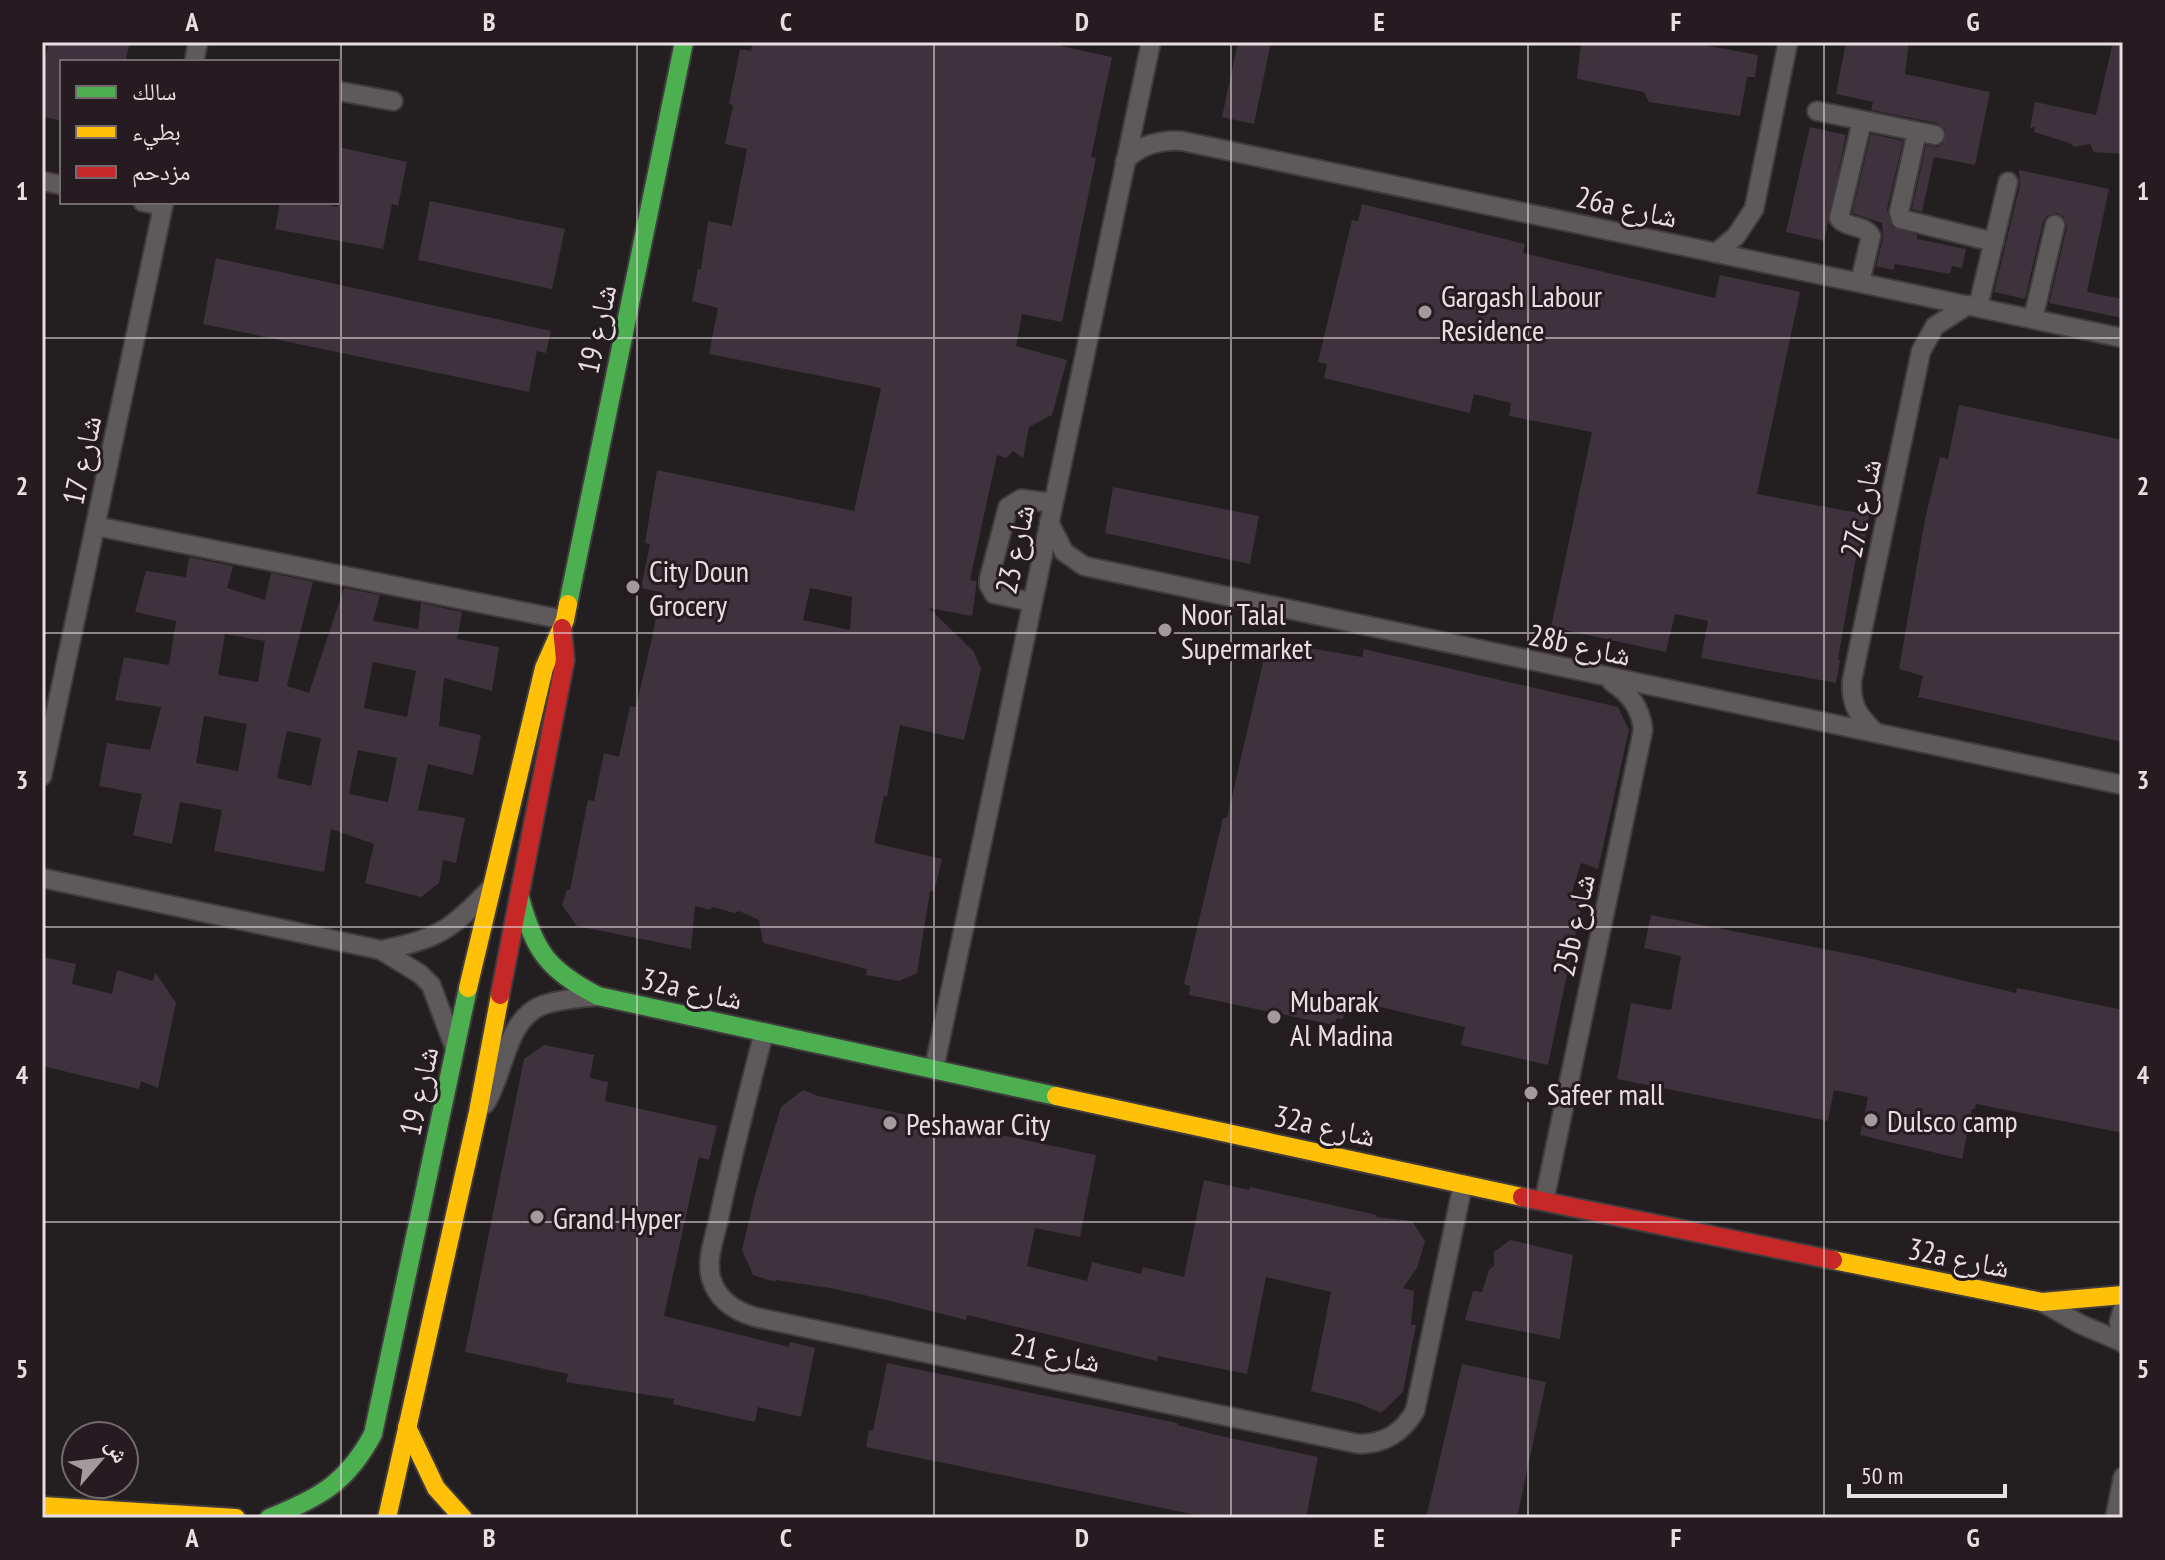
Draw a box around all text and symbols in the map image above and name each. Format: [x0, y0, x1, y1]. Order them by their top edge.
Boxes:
text: A [184, 5, 199, 38]
text: B [483, 5, 496, 38]
text: C [780, 5, 792, 38]
text: D [1075, 5, 1089, 38]
text: E [1373, 5, 1385, 38]
text: F [1671, 5, 1682, 38]
text: G [1966, 5, 1980, 38]
legend [60, 60, 340, 204]
text: سالك [132, 76, 177, 107]
text: بطيء [132, 116, 181, 151]
text: مزدحم [132, 156, 191, 188]
text: 1 [16, 174, 28, 207]
text: 1 [2137, 174, 2149, 207]
street label: 26a شارع [1573, 176, 1681, 237]
place label: Gargash Labour Residence [1441, 276, 1603, 349]
street label: شارع 19 [568, 281, 625, 377]
marker: Gargash Labour Residence [1416, 303, 1434, 321]
street label: شارع 17 [53, 412, 110, 508]
street label: 27c شارع [1831, 455, 1890, 561]
text: 2 [16, 469, 28, 502]
text: 2 [2137, 469, 2149, 502]
street label: شارع 23 [986, 501, 1043, 597]
place label: City Doun Grocery [649, 551, 749, 624]
marker: City Doun Grocery [624, 578, 642, 596]
place label: Noor Talal Supermarket [1181, 594, 1313, 667]
street label: 28b شارع [1525, 614, 1635, 675]
marker: Noor Talal Supermarket [1156, 621, 1174, 639]
text: 3 [16, 763, 28, 796]
text: 3 [2137, 763, 2149, 796]
street label: 25b شارع [1543, 870, 1604, 980]
street label: 32a شارع [638, 958, 746, 1019]
place label: Mubarak Al Madina [1290, 981, 1393, 1054]
marker: Mubarak Al Madina [1265, 1008, 1283, 1026]
street label: شارع 19 [390, 1043, 447, 1139]
text: 4 [16, 1058, 29, 1091]
text: 4 [2137, 1058, 2150, 1091]
place label: Safeer mall [1547, 1074, 1664, 1113]
marker: Safeer mall [1522, 1084, 1540, 1102]
street label: 32a شارع [1271, 1095, 1379, 1156]
place label: Dulsco camp [1887, 1101, 2018, 1140]
place label: Peshawar City [906, 1104, 1051, 1143]
marker: Dulsco camp [1862, 1111, 1880, 1129]
marker: Peshawar City [881, 1114, 899, 1132]
place label: Grand Hyper [553, 1198, 682, 1237]
marker: Grand Hyper [528, 1208, 546, 1226]
street label: 32a شارع [1905, 1228, 2013, 1287]
street label: شارع 21 [1008, 1324, 1104, 1381]
text: 5 [16, 1352, 28, 1385]
text: 5 [2137, 1352, 2149, 1385]
north arrow [60, 1420, 140, 1500]
text: ش [100, 1434, 135, 1467]
scale bar [1849, 1448, 2005, 1498]
text: 50 m [1861, 1460, 1903, 1491]
text: A [184, 1521, 199, 1554]
text: B [483, 1521, 496, 1554]
text: C [780, 1521, 792, 1554]
text: D [1075, 1521, 1089, 1554]
text: E [1373, 1521, 1385, 1554]
text: F [1671, 1521, 1682, 1554]
text: G [1966, 1521, 1980, 1554]

